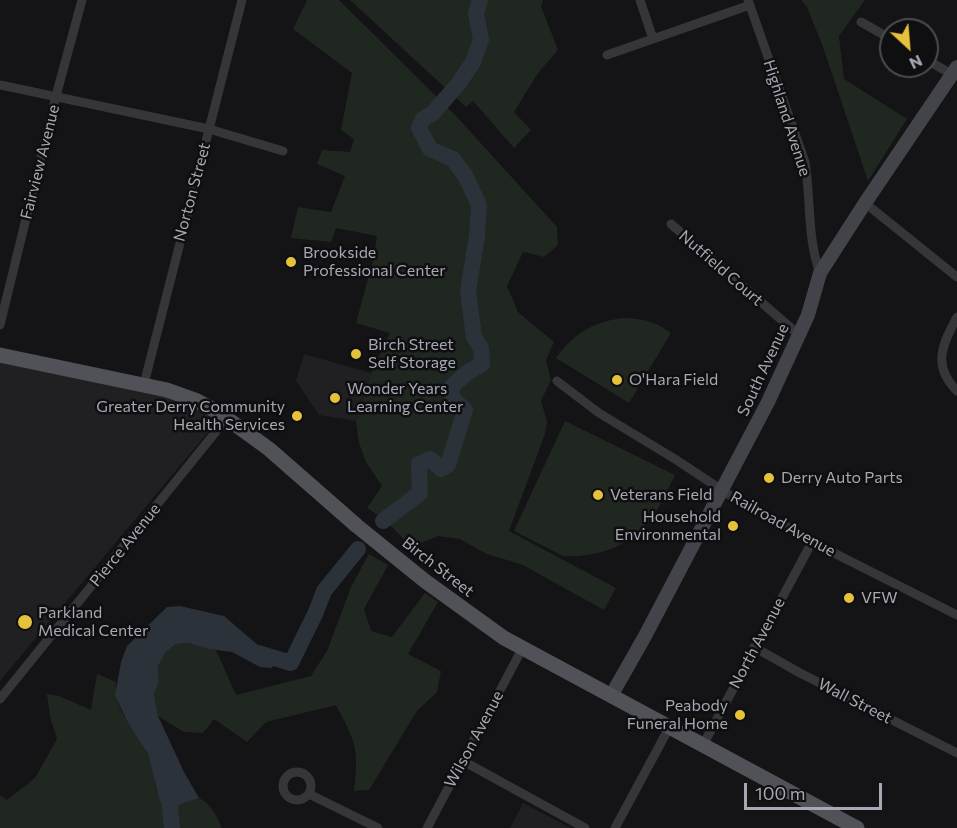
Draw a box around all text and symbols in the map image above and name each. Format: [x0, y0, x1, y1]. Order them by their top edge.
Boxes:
north arrow [879, 18, 939, 78]
text: N [907, 52, 926, 74]
street label: Highland Avenue [759, 57, 815, 179]
street label: Fairview Avenue [16, 103, 64, 221]
street label: Norton Street [170, 141, 214, 243]
street label: Nutfield Court [675, 226, 767, 310]
place label: Brookside Professional Center [303, 243, 446, 281]
marker: Brookside Professional Center [284, 255, 298, 269]
street label: South Avenue [733, 321, 793, 419]
place label: Birch Street Self Storage [368, 335, 456, 373]
marker: Birch Street Self Storage [349, 347, 363, 361]
place label: O'Hara Field [629, 370, 718, 390]
marker: O'Hara Field [610, 373, 624, 387]
place label: Wonder Years Learning Center [347, 379, 463, 417]
marker: Wonder Years Learning Center [328, 391, 342, 405]
place label: Greater Derry Community Health Services [96, 397, 285, 435]
marker: Greater Derry Community Health Services [290, 409, 304, 423]
place label: Derry Auto Parts [781, 468, 903, 488]
marker: Derry Auto Parts [762, 471, 776, 485]
place label: Veterans Field [610, 485, 712, 505]
street label: Railroad Avenue [727, 487, 839, 561]
marker: Veterans Field [591, 488, 605, 502]
street label: Pierce Avenue [86, 500, 164, 590]
place label: Household Environmental [615, 507, 721, 545]
marker: Household Environmental [726, 519, 740, 533]
street label: Birch Street [398, 533, 478, 601]
place label: VFW [861, 588, 897, 608]
marker: VFW [842, 591, 856, 605]
street label: North Avenue [725, 594, 789, 692]
place label: Parkland Medical Center [38, 603, 148, 641]
marker: Parkland Medical Center [16, 613, 34, 631]
street label: Wall Street [815, 674, 895, 728]
street label: Wilson Avenue [440, 687, 508, 791]
place label: Peabody Funeral Home [627, 696, 728, 734]
marker: Peabody Funeral Home [733, 708, 747, 722]
scale bar [747, 771, 885, 809]
text: 100 m [755, 782, 805, 804]

